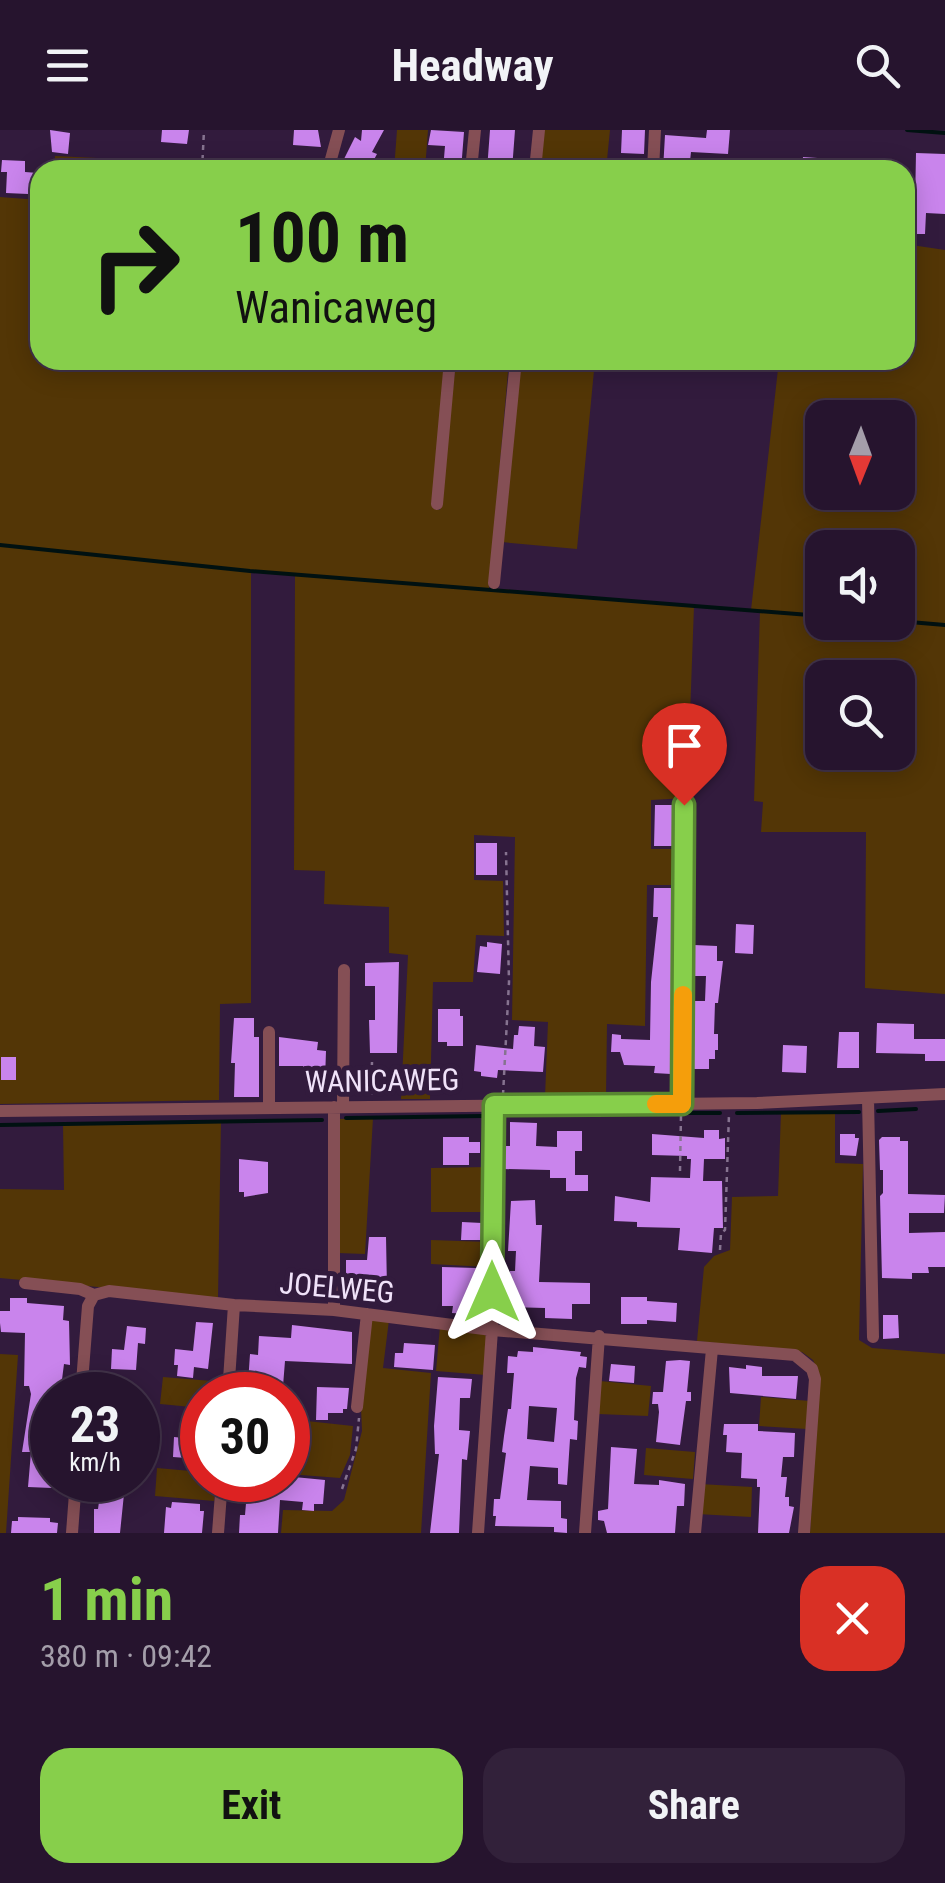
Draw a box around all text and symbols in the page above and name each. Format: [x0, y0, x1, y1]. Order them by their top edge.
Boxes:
icon: menu [40, 38, 95, 93]
icon: search [850, 38, 905, 93]
text: Headway [391, 39, 554, 92]
text: 100 m [235, 197, 409, 279]
icon: right [70, 200, 200, 330]
text: Wanicaweg [235, 281, 437, 334]
north arrow [805, 400, 915, 510]
map controls [805, 400, 915, 770]
button: sound [805, 530, 915, 640]
button: search [805, 660, 915, 770]
pin [642, 703, 727, 806]
icon: arrive [657, 718, 712, 773]
street label: WANICAWEG [304, 1062, 459, 1099]
position arrow [440, 1240, 544, 1344]
street label: JOELWEG [278, 1265, 396, 1310]
speed limit sign: 30 [180, 1372, 310, 1502]
text: 23 [70, 1396, 120, 1454]
text: km/h [69, 1448, 121, 1477]
text: 1 min [40, 1564, 173, 1635]
button: close [800, 1566, 905, 1671]
text: 380 m · 09:42 [40, 1637, 212, 1675]
button: Exit [40, 1748, 463, 1863]
button: Share [483, 1748, 905, 1863]

